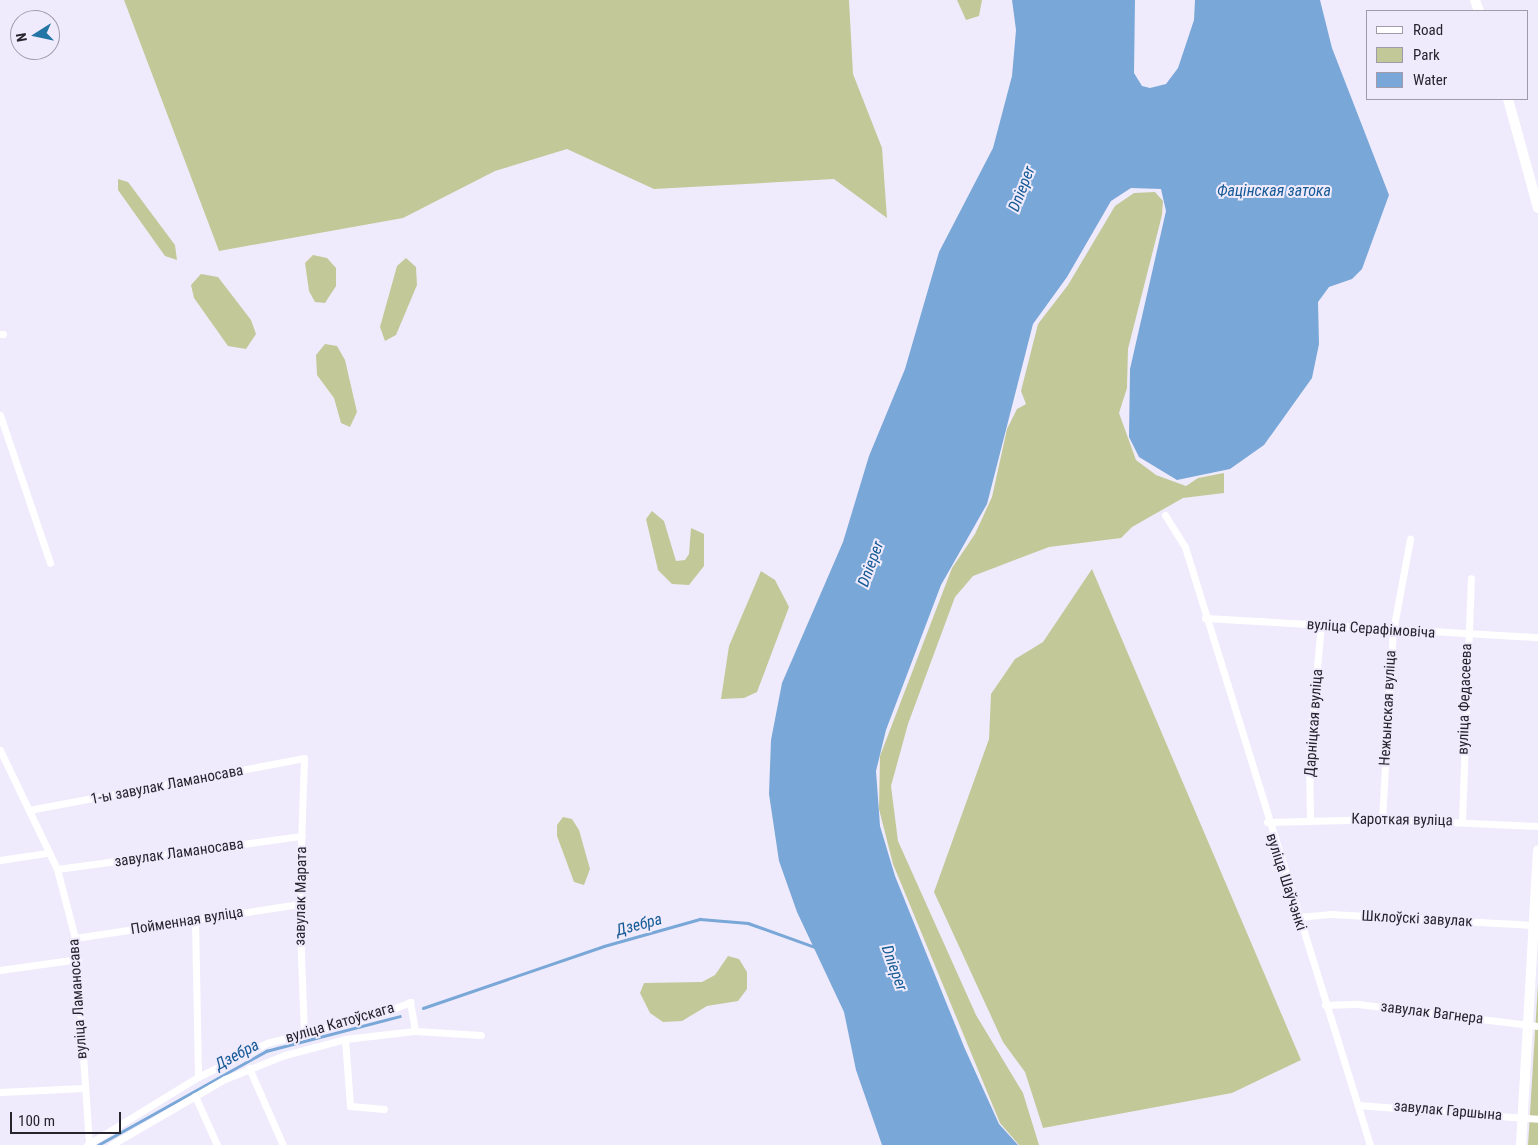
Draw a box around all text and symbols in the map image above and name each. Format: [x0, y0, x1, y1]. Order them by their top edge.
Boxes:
north arrow [10, 10, 60, 60]
legend [1366, 10, 1528, 100]
text: Road [1413, 21, 1443, 39]
text: N [13, 32, 30, 43]
text: Park [1413, 46, 1440, 64]
text: Water [1413, 71, 1447, 89]
water label: Dnieper [1005, 164, 1039, 214]
water label: Фацінская затока [1217, 181, 1331, 201]
water label: Dnieper [854, 539, 888, 589]
street label: вуліца Серафімовіча [1306, 616, 1436, 642]
street label: вуліца Федасеева [1454, 643, 1476, 755]
street label: Нежынская вуліца [1376, 650, 1400, 766]
street label: Дарніцкая вуліца [1301, 668, 1327, 778]
street label: 1-ы завулак Ламаносава [89, 761, 245, 809]
street label: Кароткая вуліца [1351, 810, 1453, 830]
street label: вуліца Шаўчэнкі [1262, 831, 1310, 933]
street label: завулак Ламаносава [113, 835, 245, 871]
street label: завулак Марата [291, 846, 311, 946]
street label: Пойменная вуліца [129, 903, 245, 939]
street label: Шклоўскі завулак [1361, 907, 1473, 931]
water label: Дзебра [614, 910, 664, 940]
street label: вуліца Ламаносава [65, 938, 91, 1060]
water label: Dnieper [877, 943, 911, 993]
street label: завулак Вагнера [1380, 998, 1484, 1028]
street label: вуліца Катоўскага [284, 999, 396, 1047]
water label: Дзебра [212, 1036, 262, 1074]
street label: завулак Гаршына [1393, 1097, 1503, 1125]
scale bar [12, 1102, 124, 1134]
text: 100 m [18, 1112, 55, 1130]

